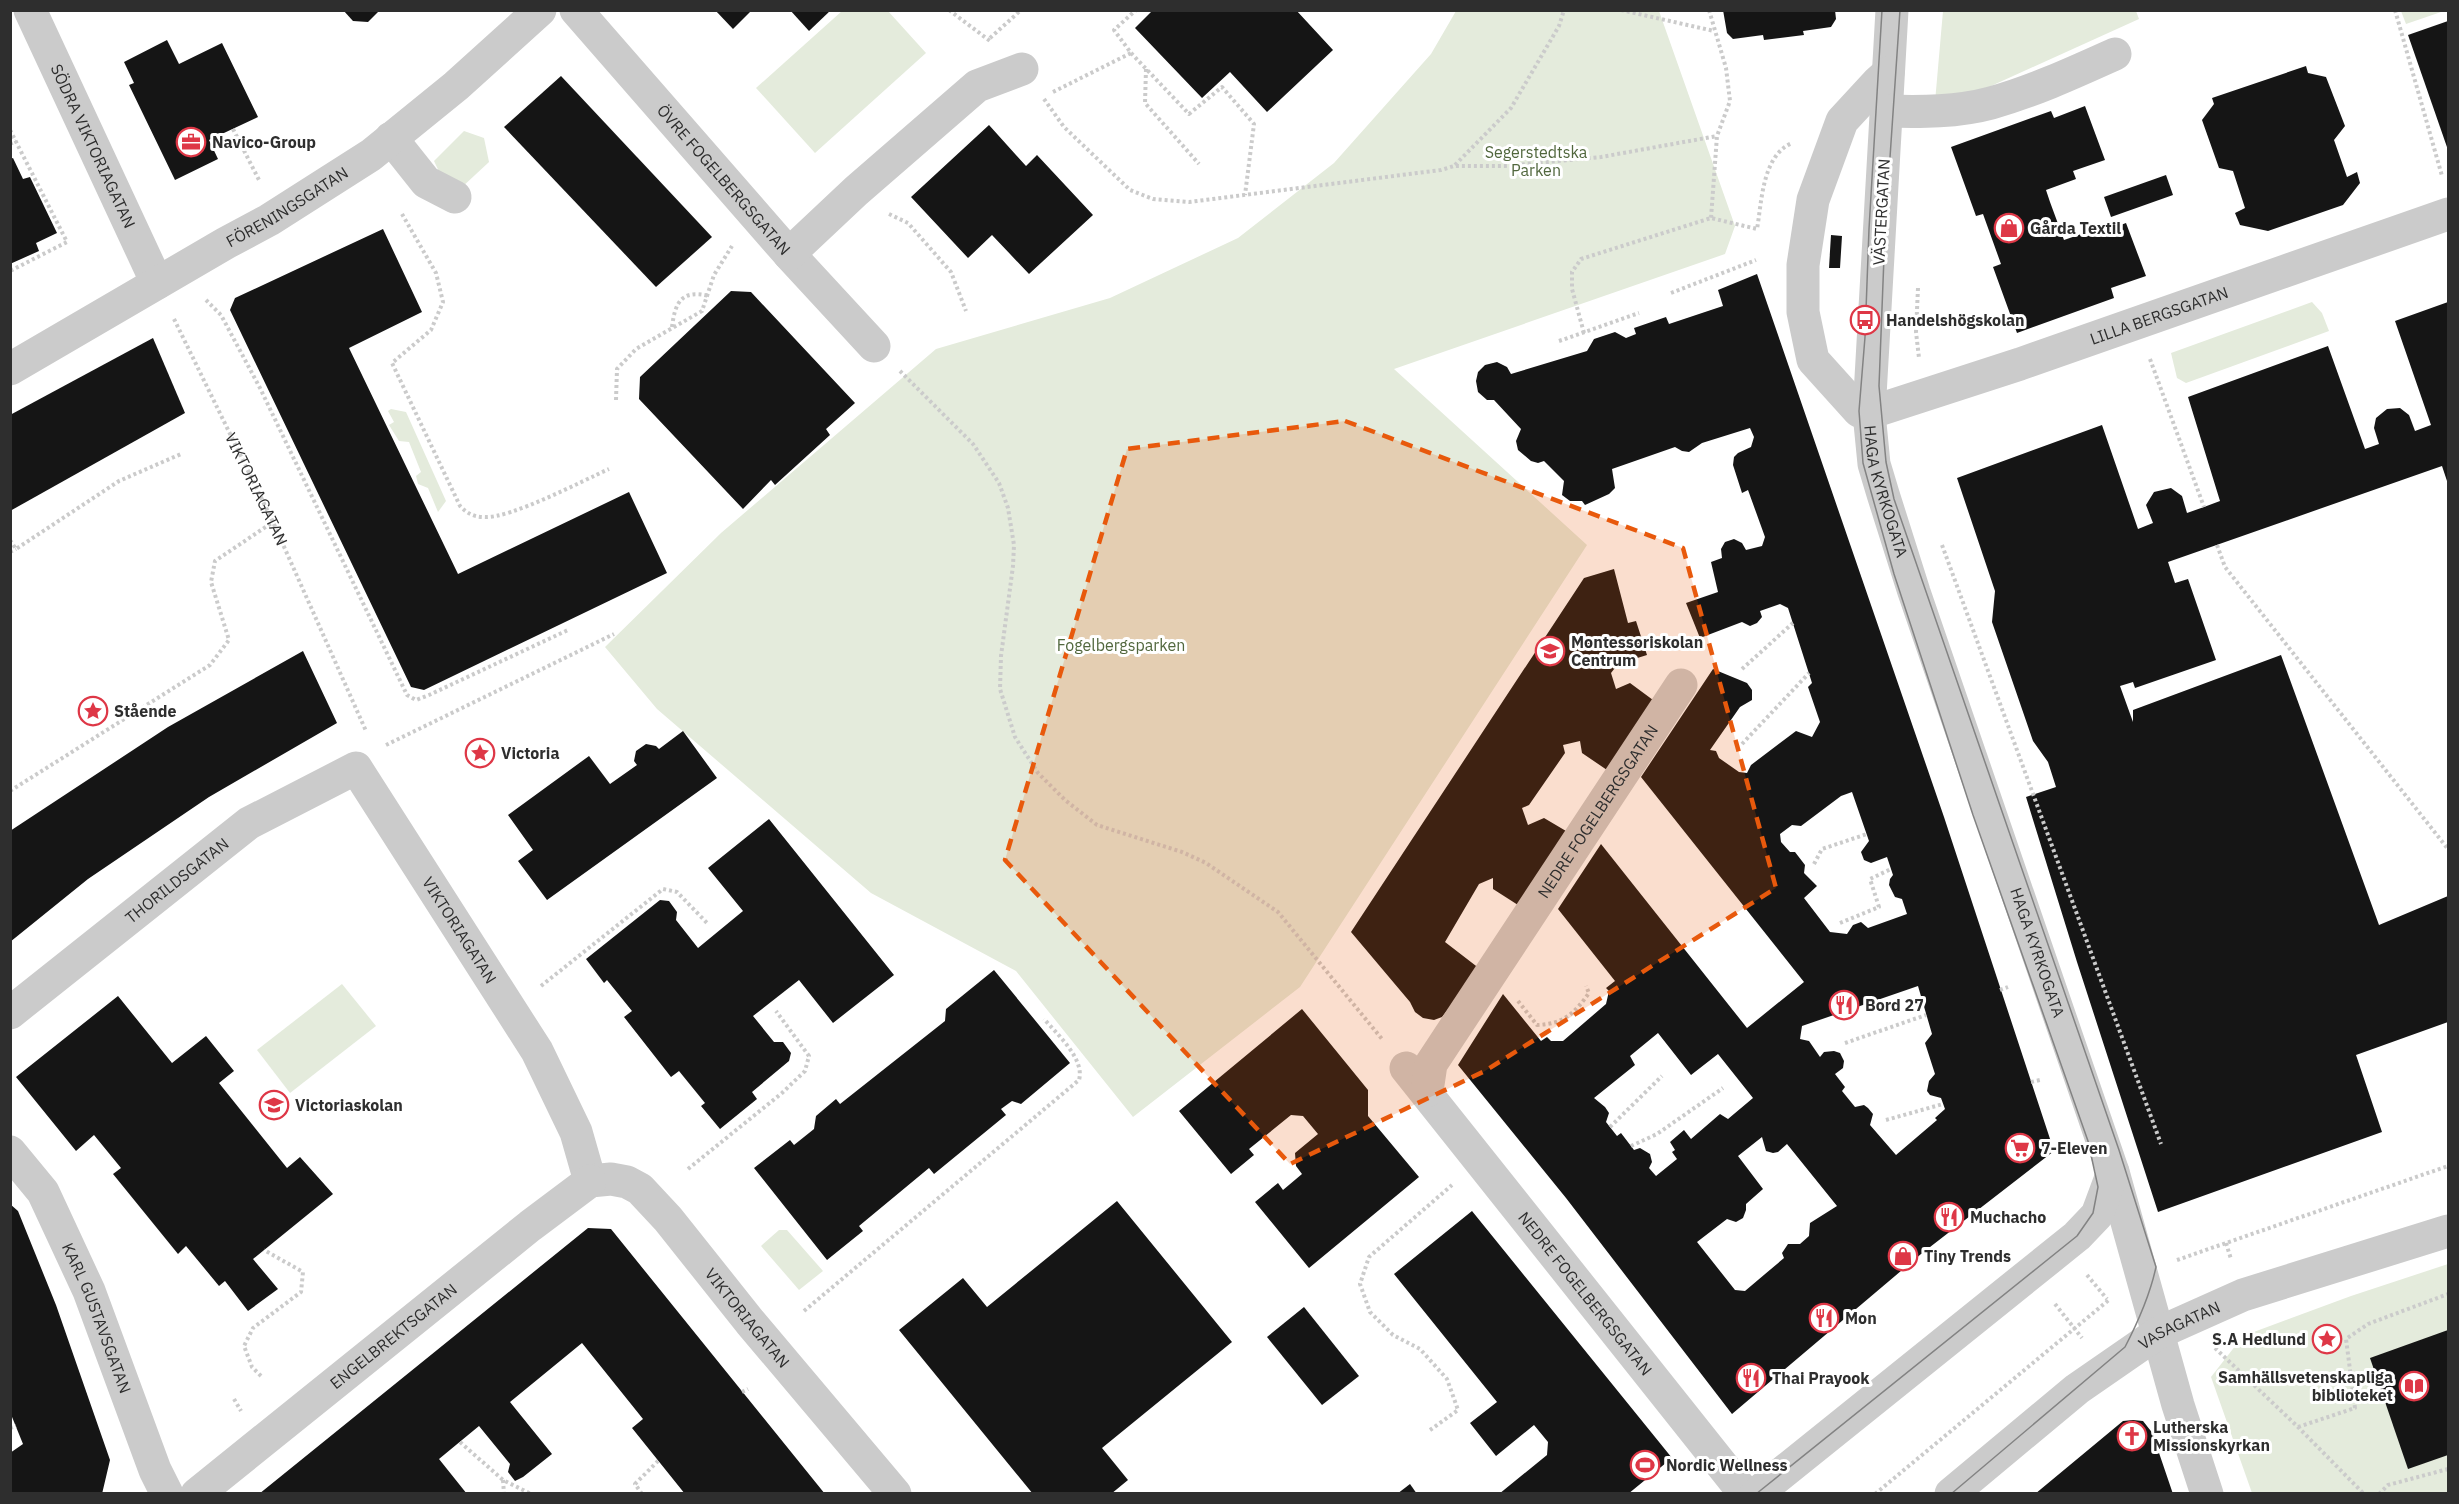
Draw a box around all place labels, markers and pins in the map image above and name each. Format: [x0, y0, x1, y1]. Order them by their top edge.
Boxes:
office icon: Navico-Group [175, 126, 207, 158]
place label: Navico-Group [212, 132, 316, 152]
shop icon: Gårda Textil [1993, 212, 2025, 244]
place label: Gårda Textil [2030, 218, 2121, 238]
bus stop icon: Handelshögskolan [1849, 304, 1881, 336]
place label: Handelshögskolan [1886, 310, 2025, 330]
place label: Montessoriskolan Centrum [1571, 632, 1703, 670]
school or university icon: Montessoriskolan Centrum [1534, 635, 1566, 667]
place icon: Stående [77, 695, 109, 727]
place label: Stående [114, 701, 176, 721]
place icon: Victoria [464, 737, 496, 769]
place label: Victoria [501, 743, 559, 763]
restaurant icon: Bord 27 [1828, 989, 1860, 1021]
place label: Bord 27 [1865, 995, 1924, 1015]
school or university icon: Victoriaskolan [258, 1089, 290, 1121]
place label: Victoriaskolan [295, 1095, 403, 1115]
supermarket icon: 7-Eleven [2004, 1132, 2036, 1164]
place label: 7-Eleven [2041, 1138, 2107, 1158]
restaurant icon: Muchacho [1933, 1201, 1965, 1233]
place label: Muchacho [1970, 1207, 2046, 1227]
shop icon: Tiny Trends [1887, 1240, 1919, 1272]
place label: Tiny Trends [1924, 1246, 2011, 1266]
restaurant icon: Mon [1808, 1302, 1840, 1334]
place label: Mon [1845, 1308, 1877, 1328]
place icon: S.A Hedlund [2311, 1323, 2343, 1355]
place label: S.A Hedlund [2212, 1329, 2306, 1349]
restaurant icon: Thai Prayook [1735, 1362, 1767, 1394]
place label: Samhällsvetenskapliga biblioteket [2218, 1367, 2393, 1405]
place label: Thai Prayook [1772, 1368, 1870, 1388]
library icon: Samhällsvetenskapliga biblioteket [2398, 1370, 2430, 1402]
place label: Lutherska Missionskyrkan [2153, 1417, 2270, 1455]
church icon: Lutherska Missionskyrkan [2116, 1420, 2148, 1452]
sports icon: Nordic Wellness [1629, 1449, 1661, 1481]
place label: Nordic Wellness [1666, 1455, 1788, 1475]

